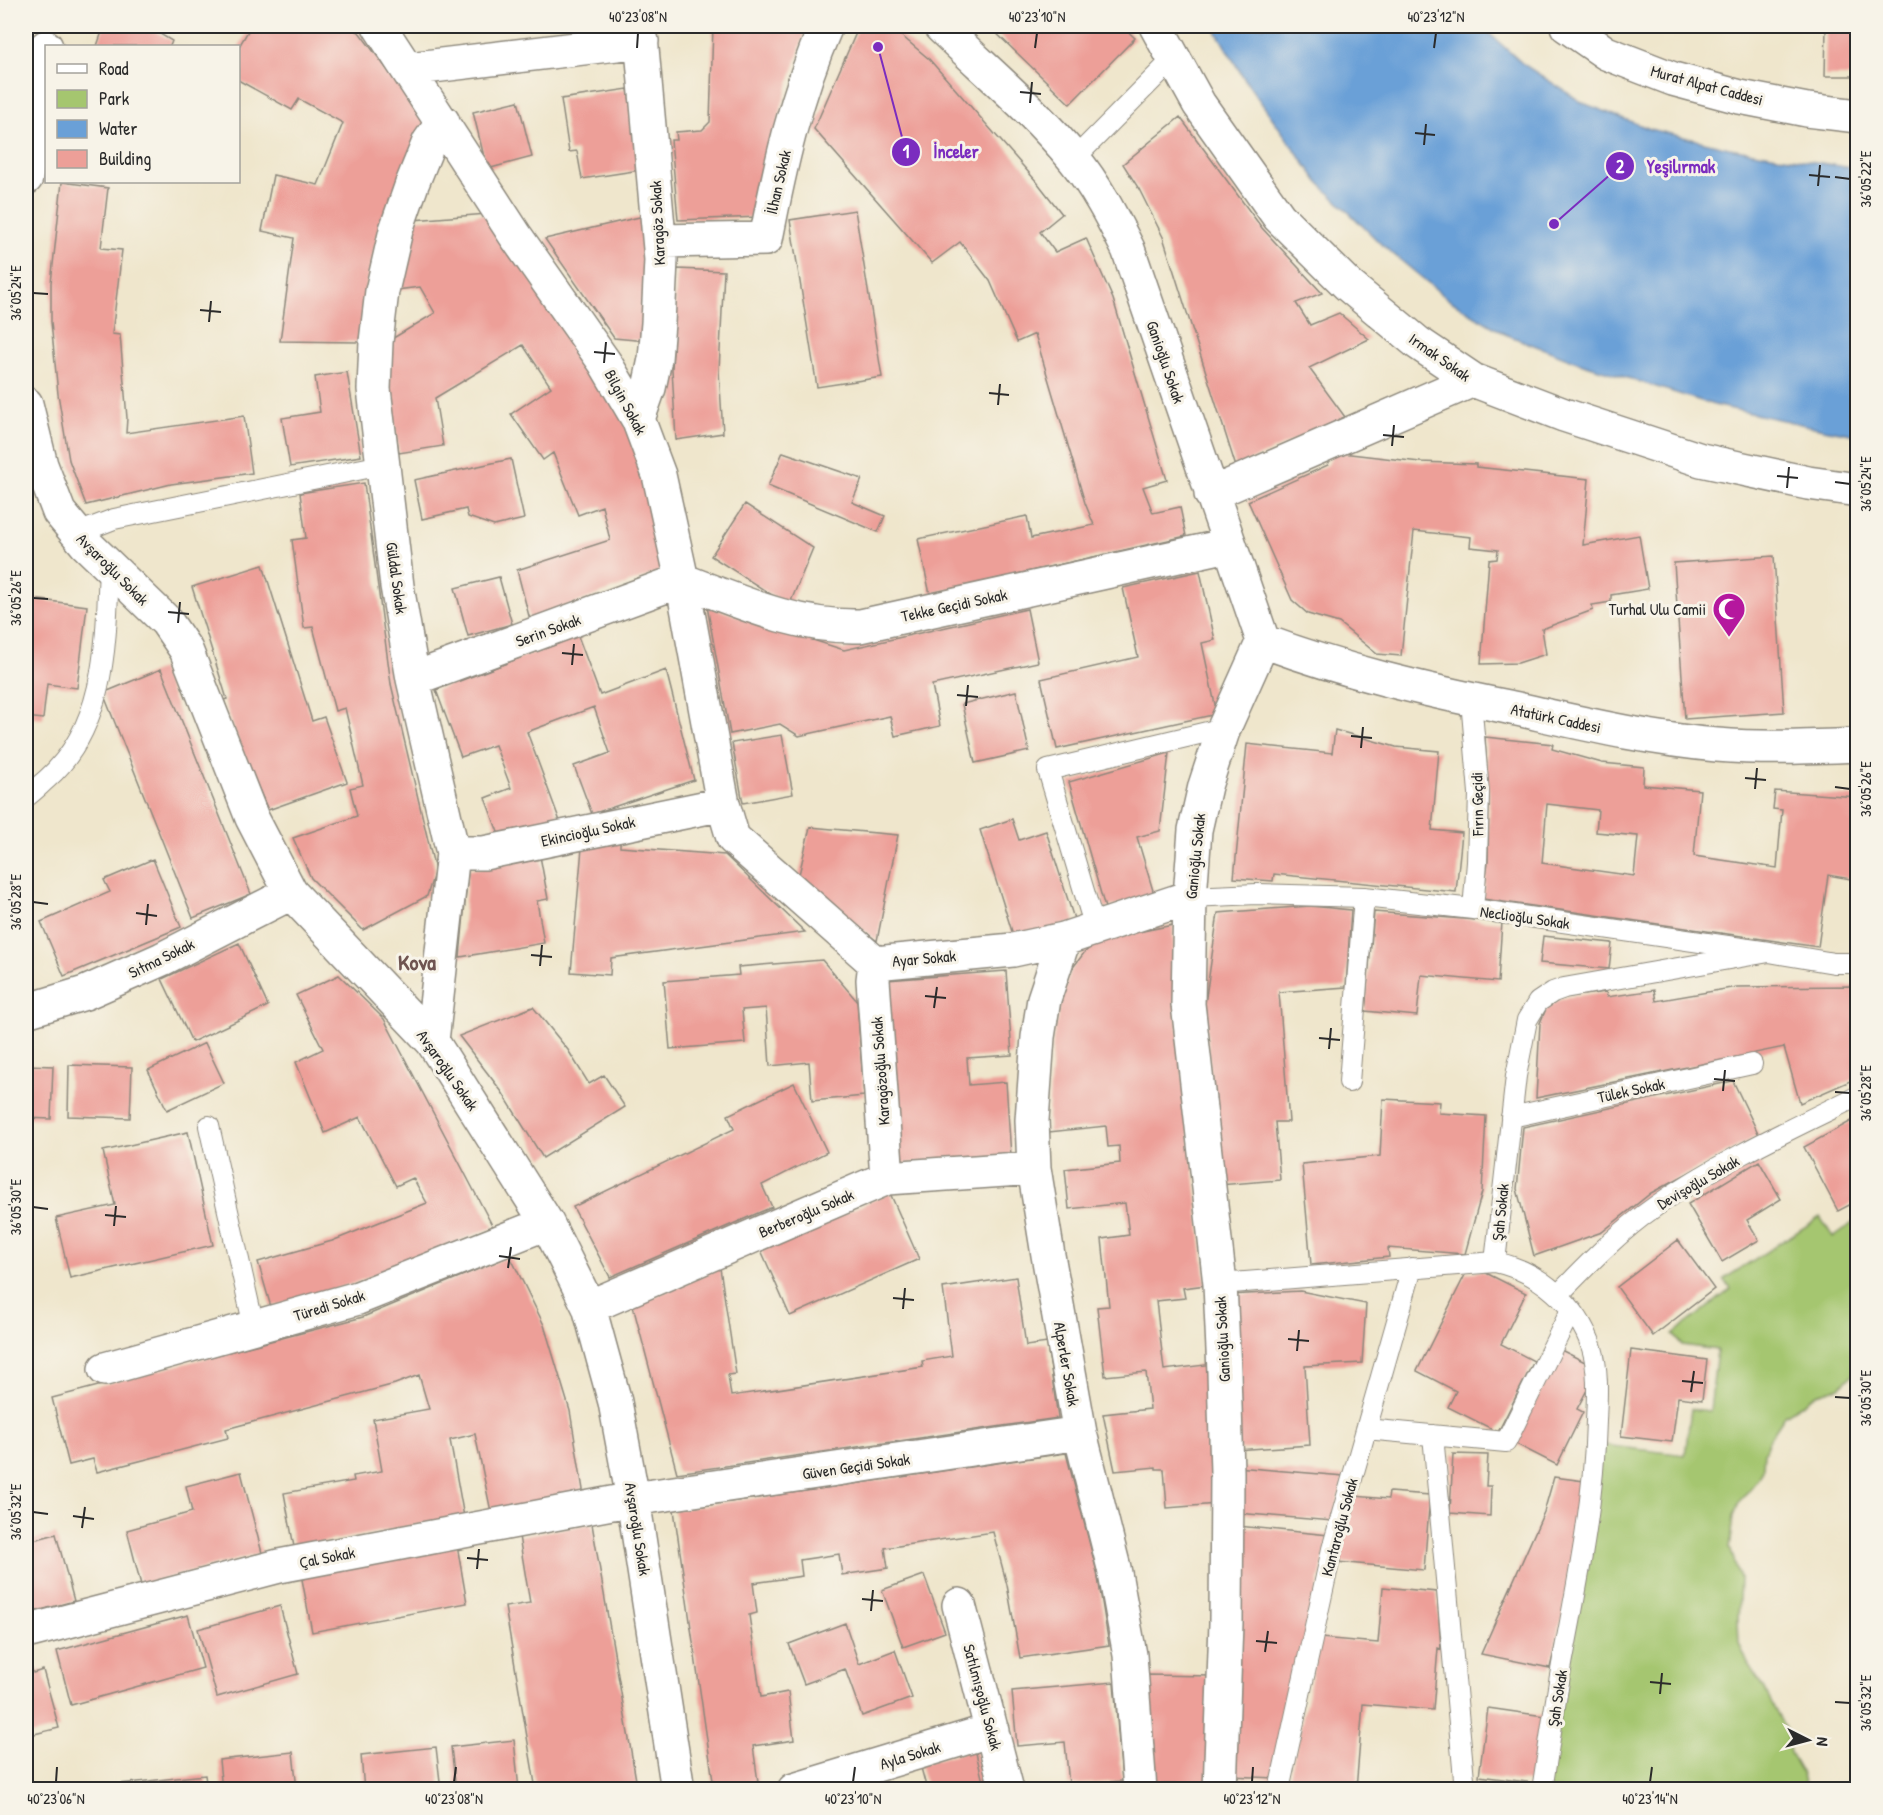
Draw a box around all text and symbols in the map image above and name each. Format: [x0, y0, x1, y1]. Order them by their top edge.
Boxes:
text: 40°23'08"N [609, 6, 667, 27]
text: 40°23'10"N [1009, 6, 1065, 27]
text: 40°23'12"N [1407, 6, 1465, 27]
legend [45, 45, 240, 183]
text: Road [99, 56, 129, 81]
street label: Murat Alpat Caddesi [1648, 59, 1766, 111]
text: Park [99, 86, 130, 111]
text: Water [99, 116, 137, 141]
callout: İnceler [891, 134, 990, 170]
text: 1 [903, 139, 910, 164]
text: İnceler [933, 139, 979, 164]
text: Building [99, 146, 151, 171]
street label: İlhan Sokak [760, 147, 796, 216]
callout: Yeşilırmak [1605, 148, 1727, 184]
text: 36°05'22"E [1855, 150, 1876, 207]
text: 2 [1616, 154, 1625, 179]
text: Yeşilırmak [1647, 154, 1716, 179]
street label: Karagöz Sokak [644, 180, 670, 266]
text: 36°05'24"E [5, 265, 26, 321]
street label: Ganioğlu Sokak [1142, 318, 1191, 407]
street label: Irmak Sokak [1405, 328, 1476, 386]
street label: Bilgin Sokak [600, 366, 653, 439]
text: 36°05'24"E [1855, 456, 1876, 512]
street label: Avşaroğlu Sokak [72, 528, 154, 610]
street label: Güldal Sokak [381, 541, 413, 616]
text: 36°05'26"E [5, 570, 26, 626]
street label: Tekke Geçidi Sokak [899, 583, 1009, 627]
mosque icon: Turhal Ulu Camii [1711, 591, 1747, 638]
place label: Turhal Ulu Camii [1609, 598, 1706, 620]
street label: Serin Sokak [512, 608, 584, 652]
street label: Atatürk Caddesi [1509, 698, 1603, 738]
text: 36°05'26"E [1855, 761, 1876, 817]
street label: Fırın Geçidi [1465, 772, 1489, 837]
street label: Ekincioğlu Sokak [539, 810, 637, 852]
street label: Ganioğlu Sokak [1180, 812, 1210, 900]
text: 36°05'28"E [5, 873, 26, 930]
street label: Neclioğlu Sokak [1479, 900, 1572, 934]
street label: Sıtma Sokak [124, 932, 198, 983]
street label: Ayar Sokak [891, 944, 957, 972]
district label: Kova [398, 947, 436, 977]
street label: Karagözoğlu Sokak [865, 1016, 895, 1126]
street label: Avşaroğlu Sokak [412, 1025, 484, 1115]
text: 36°05'28"E [1855, 1064, 1876, 1121]
street label: Tülek Sokak [1595, 1072, 1667, 1108]
street label: Devişoğlu Sokak [1653, 1149, 1743, 1214]
text: 36°05'30"E [5, 1178, 26, 1235]
street label: Şah Sokak [1486, 1182, 1514, 1242]
street label: Berberoğlu Sokak [755, 1183, 857, 1243]
street label: Türedi Sokak [291, 1284, 368, 1326]
street label: Ganioğlu Sokak [1209, 1295, 1235, 1383]
street label: Alperler Sokak [1049, 1320, 1085, 1408]
text: 36°05'30"E [1855, 1369, 1876, 1426]
street label: Güven Geçidi Sokak [801, 1448, 912, 1484]
street label: Kantaroğlu Sokak [1315, 1475, 1363, 1579]
street label: Avşaroğlu Sokak [620, 1481, 656, 1578]
text: 36°05'32"E [5, 1483, 26, 1540]
street label: Çal Sokak [297, 1541, 357, 1573]
street label: Satılmışoğlu Sokak [958, 1642, 1008, 1753]
street label: Şah Sokak [1542, 1668, 1572, 1728]
text: 36°05'32"E [1855, 1674, 1876, 1731]
north arrow [1778, 1710, 1838, 1770]
street label: Ayla Sokak [877, 1735, 943, 1775]
text: N [1811, 1736, 1834, 1747]
text: 40°23'06"N [27, 1788, 85, 1809]
text: 40°23'08"N [425, 1788, 483, 1809]
text: 40°23'10"N [825, 1788, 881, 1809]
text: 40°23'12"N [1223, 1788, 1281, 1809]
text: 40°23'14"N [1622, 1788, 1678, 1809]

